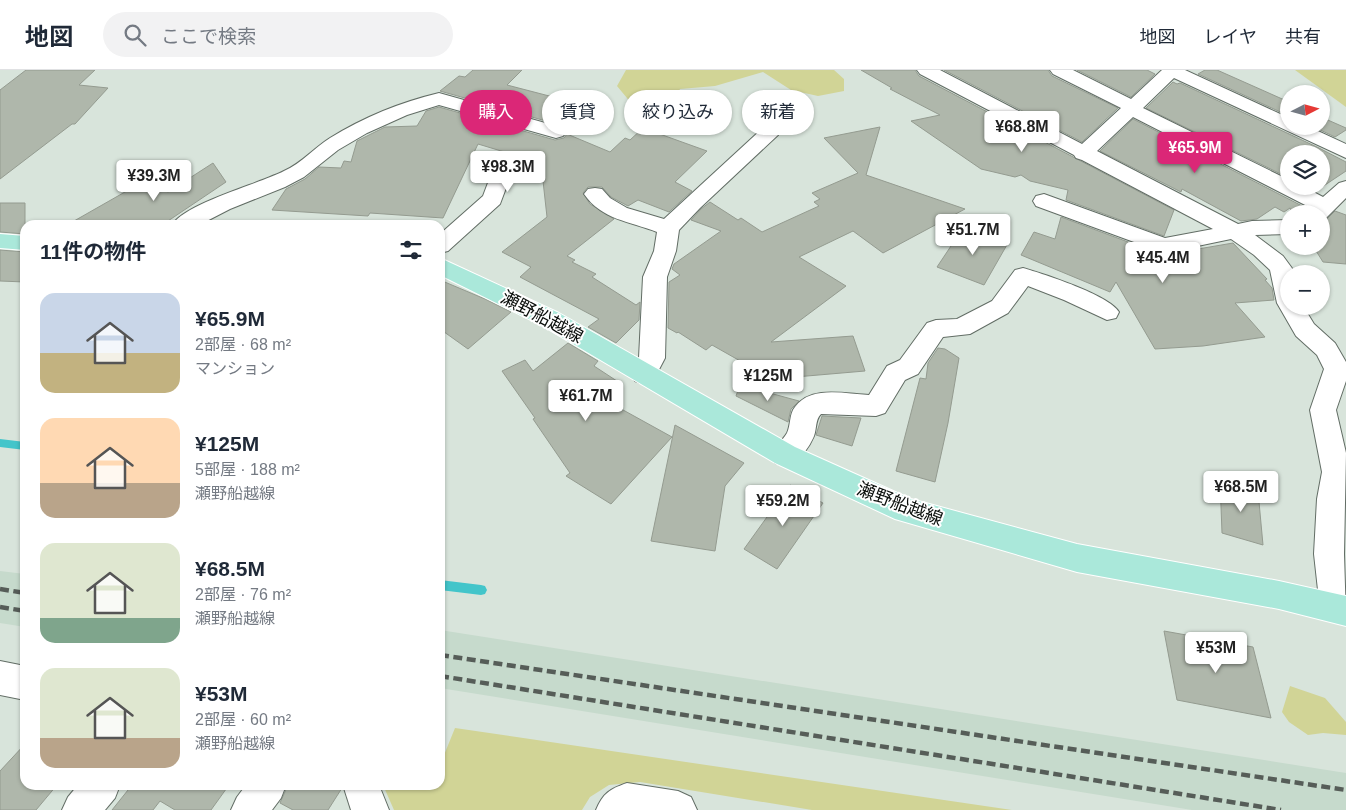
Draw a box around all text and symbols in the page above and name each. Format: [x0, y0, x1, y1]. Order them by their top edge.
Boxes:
search box [103, 12, 453, 57]
icon: search [121, 21, 149, 49]
text: 地図 [25, 23, 73, 50]
text: ここで検索 [161, 26, 256, 47]
text: 地図 [1140, 27, 1176, 47]
text: レイヤ [1204, 27, 1257, 47]
text: 共有 [1285, 27, 1321, 47]
north arrow [1280, 85, 1330, 135]
map controls [1280, 85, 1330, 315]
chip: 購入 [460, 90, 532, 135]
chip: 賃貸 [542, 90, 614, 135]
chip: 絞り込み [624, 90, 732, 135]
chip: 新着 [742, 90, 814, 135]
pin: ¥68.8M [981, 111, 1063, 153]
text: ¥68.8M [995, 118, 1049, 135]
pin: ¥65.9M [1154, 132, 1236, 174]
text: ¥65.9M [1168, 139, 1222, 156]
button: layers [1280, 145, 1330, 195]
pin: ¥98.3M [467, 150, 549, 193]
text: ¥98.3M [481, 158, 535, 175]
pin: ¥39.3M [113, 160, 195, 202]
text: ¥39.3M [127, 167, 181, 184]
button: + [1280, 205, 1330, 255]
pin: ¥51.7M [932, 214, 1014, 256]
text: ¥51.7M [946, 221, 1000, 238]
icon: filters [397, 236, 425, 264]
text: 11件の物件 [40, 240, 146, 263]
pin: ¥45.4M [1122, 242, 1204, 284]
text: ¥45.4M [1136, 249, 1190, 266]
button: − [1280, 265, 1330, 315]
street label: 瀬野船越線 [498, 287, 586, 347]
text: ¥65.9M [195, 307, 265, 330]
icon: home [80, 313, 140, 373]
text: 2部屋 · 68 m² [195, 336, 291, 353]
text: マンション [195, 360, 275, 377]
pin: ¥125M [733, 360, 803, 402]
text: ¥125M [744, 367, 792, 384]
pin: ¥61.7M [545, 380, 627, 422]
text: ¥61.7M [559, 387, 613, 404]
text: ¥125M [195, 432, 259, 455]
icon: home [80, 438, 140, 498]
text: 5部屋 · 188 m² [195, 461, 300, 478]
pin: ¥68.5M [1200, 470, 1282, 513]
text: ¥68.5M [1214, 478, 1268, 495]
street label: 瀬野船越線 [854, 479, 946, 529]
pin: ¥59.2M [742, 484, 824, 527]
text: 瀬野船越線 [195, 485, 275, 502]
text: ¥59.2M [756, 492, 810, 509]
text: ¥68.5M [195, 557, 265, 580]
icon: home [80, 563, 140, 623]
text: 2部屋 · 76 m² [195, 586, 291, 603]
text: 瀬野船越線 [195, 610, 275, 627]
pin: ¥53M [1186, 632, 1246, 674]
text: ¥53M [1196, 639, 1236, 656]
text: ¥53M [195, 682, 248, 705]
icon: home [80, 688, 140, 748]
text: 2部屋 · 60 m² [195, 711, 291, 728]
text: 瀬野船越線 [195, 735, 275, 752]

